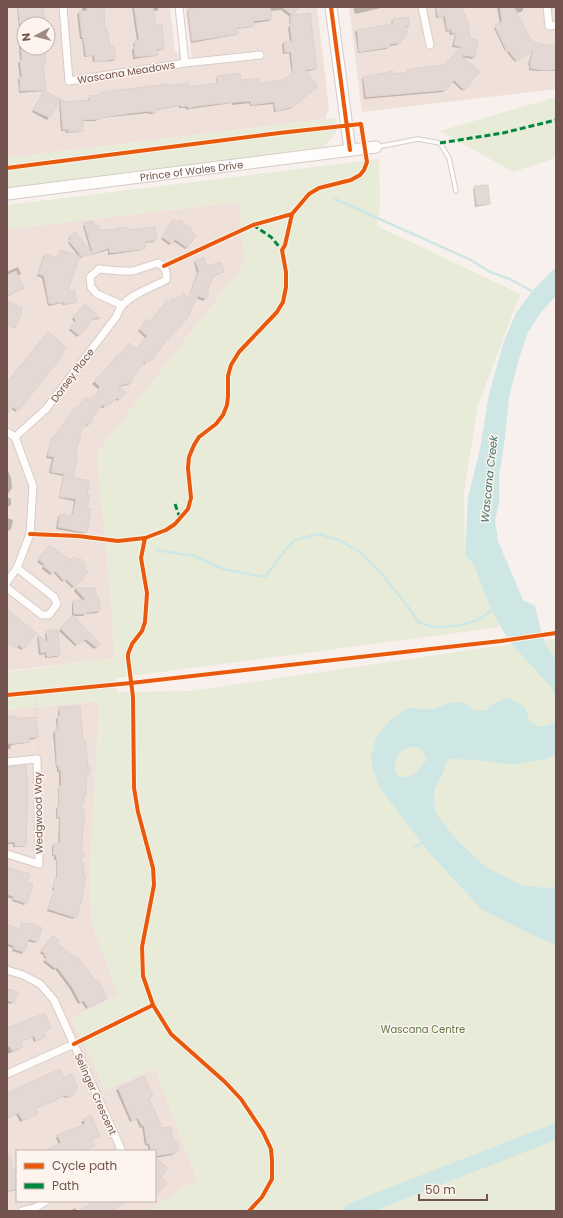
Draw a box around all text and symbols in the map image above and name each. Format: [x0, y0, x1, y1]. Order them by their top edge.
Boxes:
north arrow [16, 16, 56, 56]
text: N [18, 32, 35, 42]
street label: Wascana Meadows [76, 57, 176, 88]
street label: Prince of Wales Drive [139, 157, 244, 185]
street label: Dorsey Place [47, 345, 98, 405]
water label: Wascana Creek [476, 433, 502, 523]
street label: Wedgwood Way [30, 771, 47, 854]
park label: Wascana Centre [381, 1022, 465, 1037]
street label: Selinger Crescent [71, 1051, 120, 1138]
legend [16, 1150, 156, 1202]
text: Cycle path [52, 1157, 117, 1174]
scale bar [419, 1176, 487, 1202]
text: Path [52, 1177, 79, 1194]
text: 50 m [425, 1181, 456, 1198]

